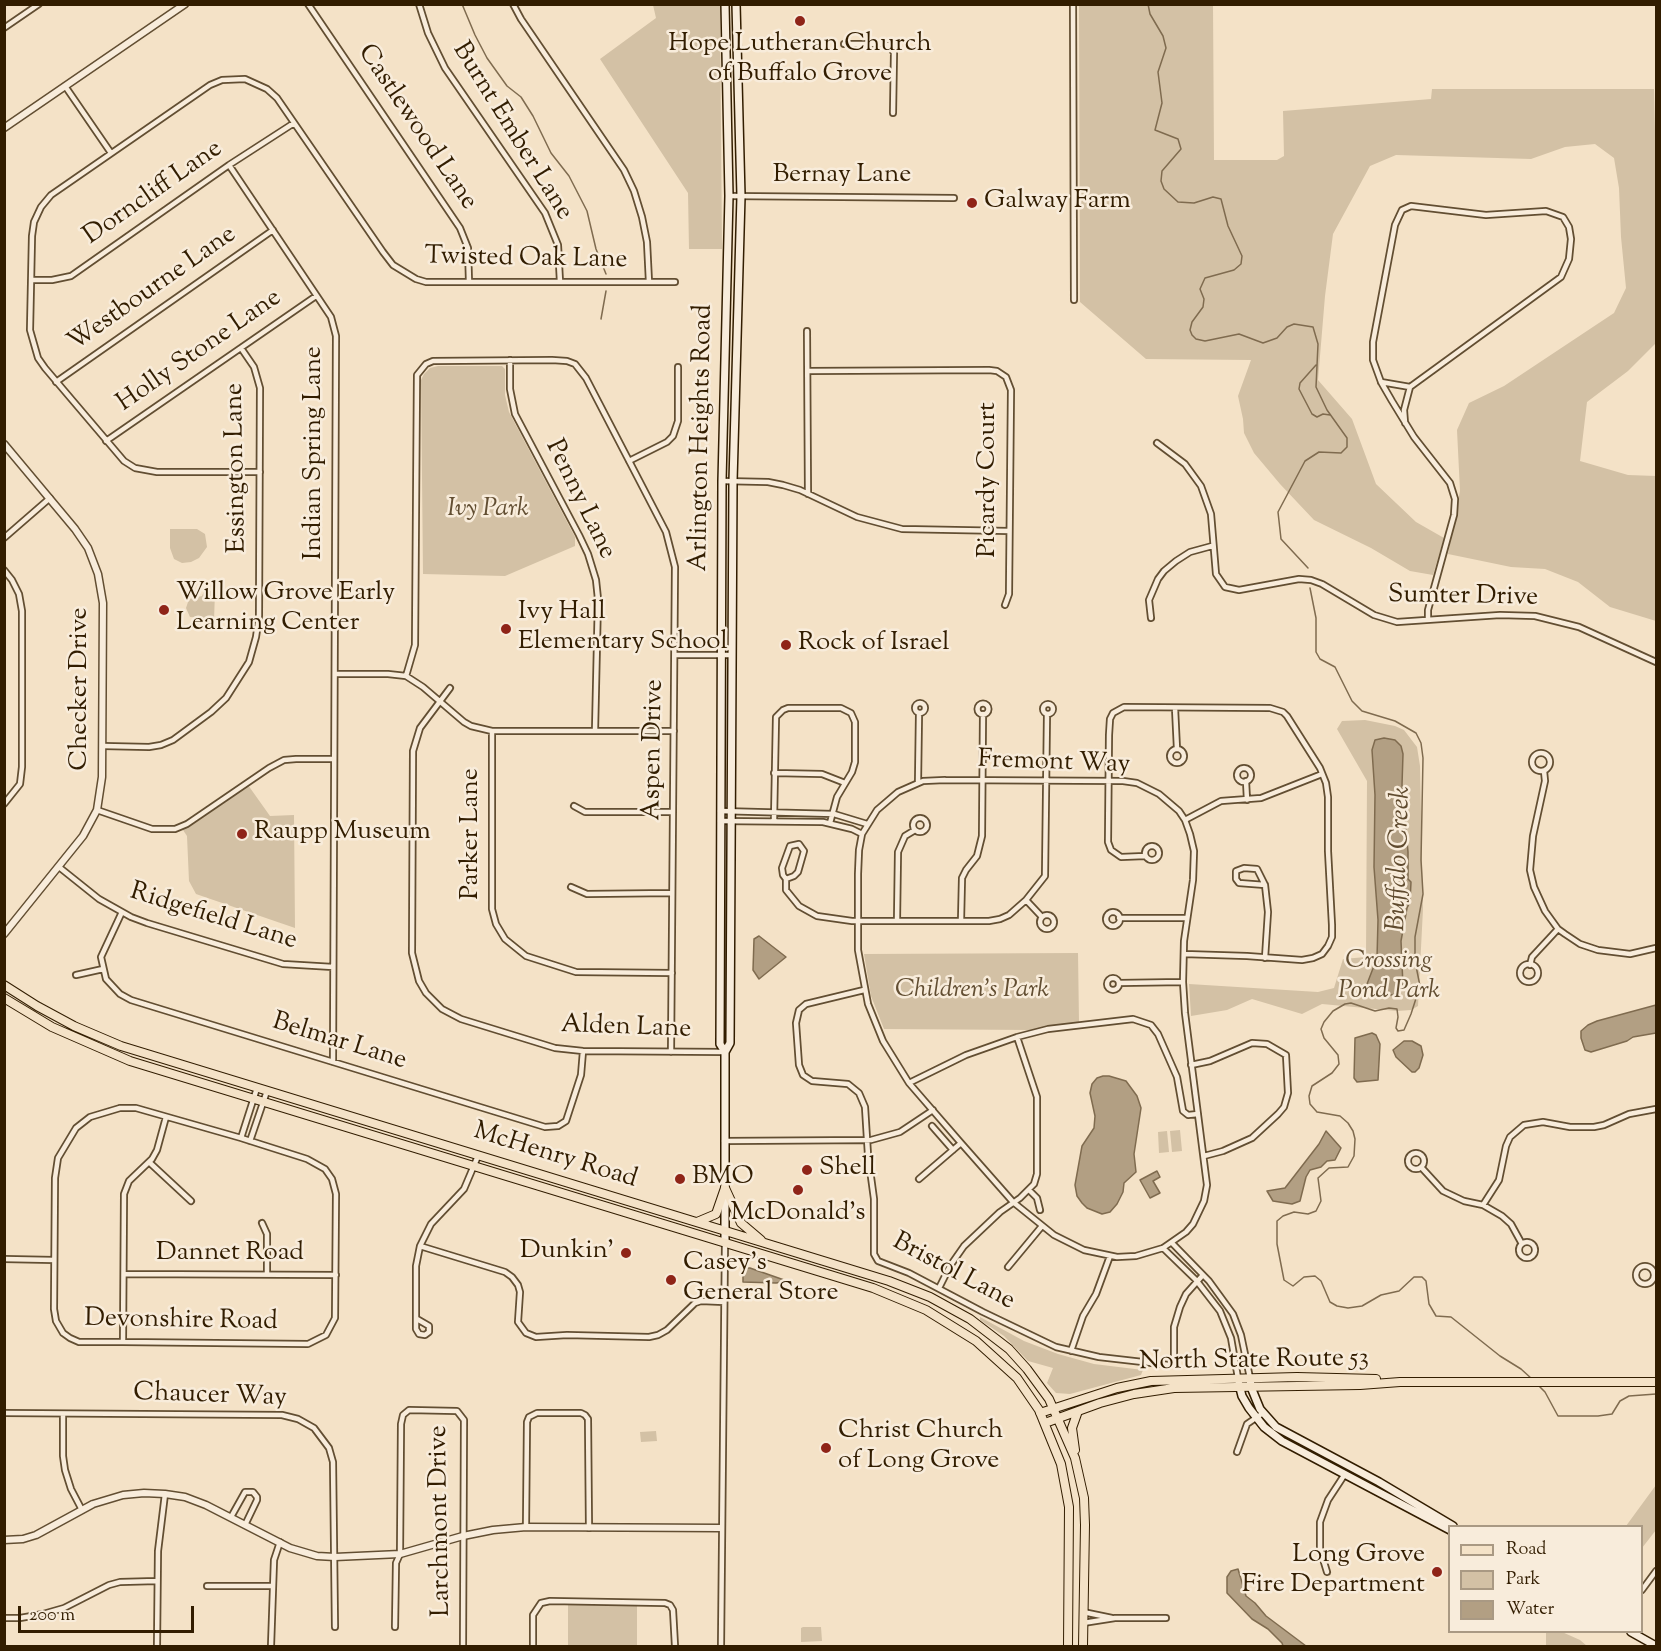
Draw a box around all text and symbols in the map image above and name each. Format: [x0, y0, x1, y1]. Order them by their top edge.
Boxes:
marker: Hope Lutheran Church of Buffalo Grove [793, 14, 807, 28]
place label: Hope Lutheran Church of Buffalo Grove [668, 30, 932, 92]
street label: Burnt Ember Lane [444, 37, 578, 227]
street label: Castlewood Lane [349, 39, 483, 217]
street label: Dorncliff Lane [79, 135, 229, 253]
street label: Bernay Lane [773, 161, 911, 193]
place label: Galway Farm [984, 187, 1131, 219]
marker: Galway Farm [965, 196, 979, 210]
street label: Westbourne Lane [63, 220, 243, 360]
street label: Twisted Oak Lane [424, 243, 628, 277]
street label: Holly Stone Lane [112, 284, 288, 420]
street label: Arlington Heights Road [685, 304, 721, 572]
street label: Indian Spring Lane [300, 346, 332, 560]
street label: Essington Lane [221, 383, 255, 553]
street label: Picardy Court [974, 402, 1006, 558]
street label: Penny Lane [537, 435, 621, 565]
park label: Ivy Park [447, 495, 529, 527]
place label: Willow Grove Early Learning Center [176, 579, 395, 640]
street label: Sumter Drive [1387, 581, 1539, 615]
place label: Ivy Hall Elementary School [518, 598, 728, 660]
marker: Willow Grove Early Learning Center [157, 603, 171, 617]
street label: Checker Drive [66, 607, 98, 771]
marker: Ivy Hall Elementary School [499, 622, 513, 636]
place label: Rock of Israel [798, 629, 950, 661]
marker: Rock of Israel [779, 638, 793, 652]
street label: Aspen Drive [638, 679, 672, 821]
street label: Fremont Way [977, 746, 1131, 782]
street label: Parker Lane [457, 768, 489, 900]
water label: Buffalo Creek [1382, 786, 1420, 932]
place label: Raupp Museum [254, 818, 431, 850]
marker: Raupp Museum [235, 827, 249, 841]
street label: Ridgefield Lane [126, 878, 300, 958]
park label: Crossing Pond Park [1338, 947, 1440, 1008]
park label: Children's Park [895, 976, 1049, 1008]
street label: Belmar Lane [268, 1008, 410, 1078]
street label: Alden Lane [560, 1011, 692, 1047]
street label: McHenry Road [469, 1117, 641, 1197]
place label: Shell [819, 1154, 876, 1186]
place label: BMO [692, 1163, 754, 1195]
marker: Shell [800, 1163, 814, 1177]
marker: BMO [673, 1172, 687, 1186]
marker: McDonald's [791, 1183, 805, 1197]
place label: McDonald's [730, 1199, 866, 1231]
street label: Bristol Lane [886, 1228, 1020, 1318]
place label: Dunkin' [520, 1237, 614, 1269]
street label: Dannet Road [156, 1239, 304, 1271]
marker: Dunkin' [619, 1246, 633, 1260]
place label: Casey's General Store [683, 1249, 839, 1310]
marker: Casey's General Store [664, 1273, 678, 1287]
street label: Devonshire Road [84, 1305, 278, 1339]
street label: North State Route 53 [1139, 1344, 1369, 1380]
street label: Chaucer Way [133, 1379, 287, 1415]
place label: Christ Church of Long Grove [838, 1417, 1003, 1478]
street label: Larchmont Drive [425, 1425, 459, 1617]
marker: Christ Church of Long Grove [819, 1441, 833, 1455]
legend [1448, 1525, 1643, 1633]
text: Road [1506, 1537, 1546, 1563]
place label: Long Grove Fire Department [1242, 1541, 1425, 1602]
marker: Long Grove Fire Department [1430, 1565, 1444, 1579]
text: Park [1506, 1567, 1540, 1593]
scale bar [21, 1594, 196, 1632]
text: Water [1506, 1597, 1554, 1623]
text: 200 m [29, 1603, 75, 1629]

